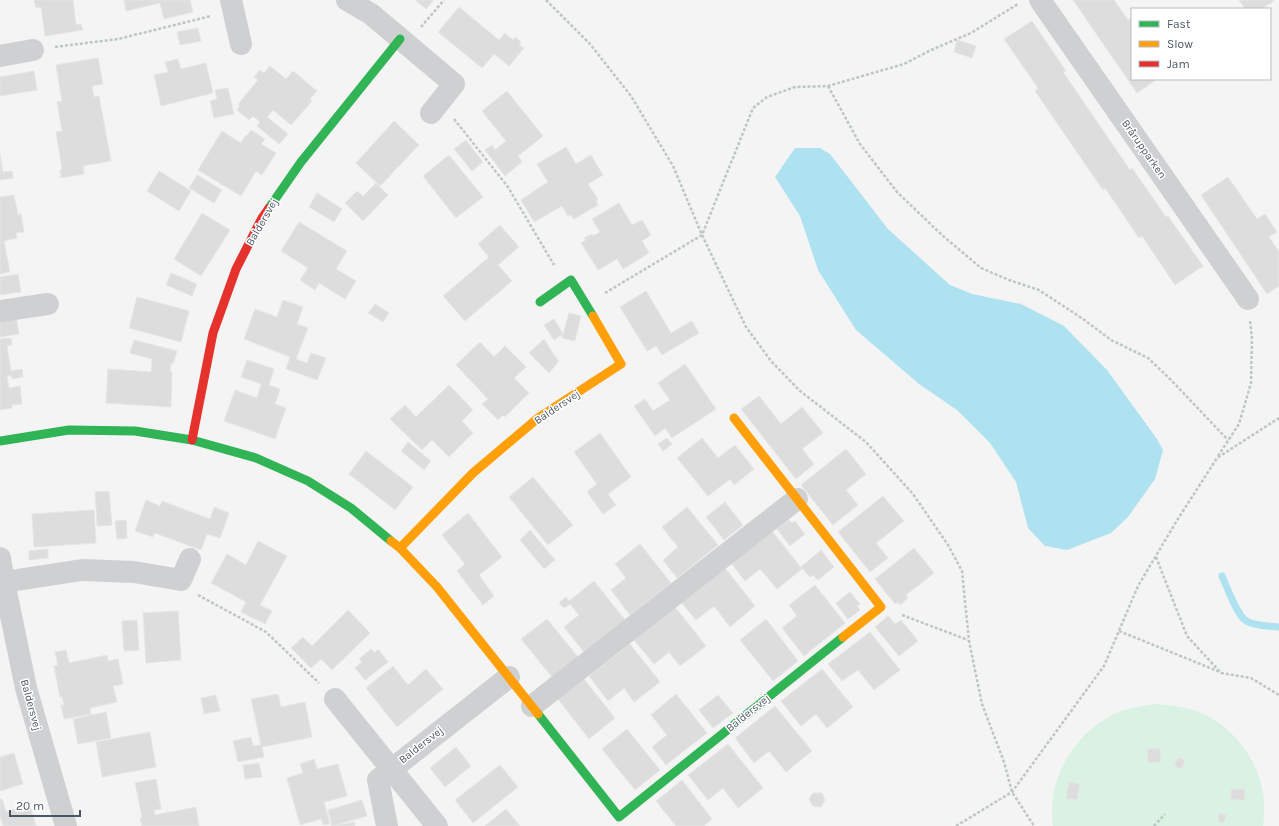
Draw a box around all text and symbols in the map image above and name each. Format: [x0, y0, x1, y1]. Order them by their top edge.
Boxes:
legend [1131, 8, 1271, 80]
text: Fast [1167, 17, 1191, 31]
text: Slow [1167, 37, 1193, 51]
text: Jam [1167, 57, 1190, 71]
street label: Brårupparken [1119, 117, 1169, 181]
street label: Baldersvej [243, 196, 281, 248]
street label: Baldersvej [532, 387, 582, 427]
street label: Baldersvej [18, 678, 44, 732]
street label: Baldersvej [723, 691, 773, 735]
street label: Baldersvej [396, 724, 446, 766]
scale bar [10, 792, 80, 818]
text: 20 m [16, 799, 44, 813]

